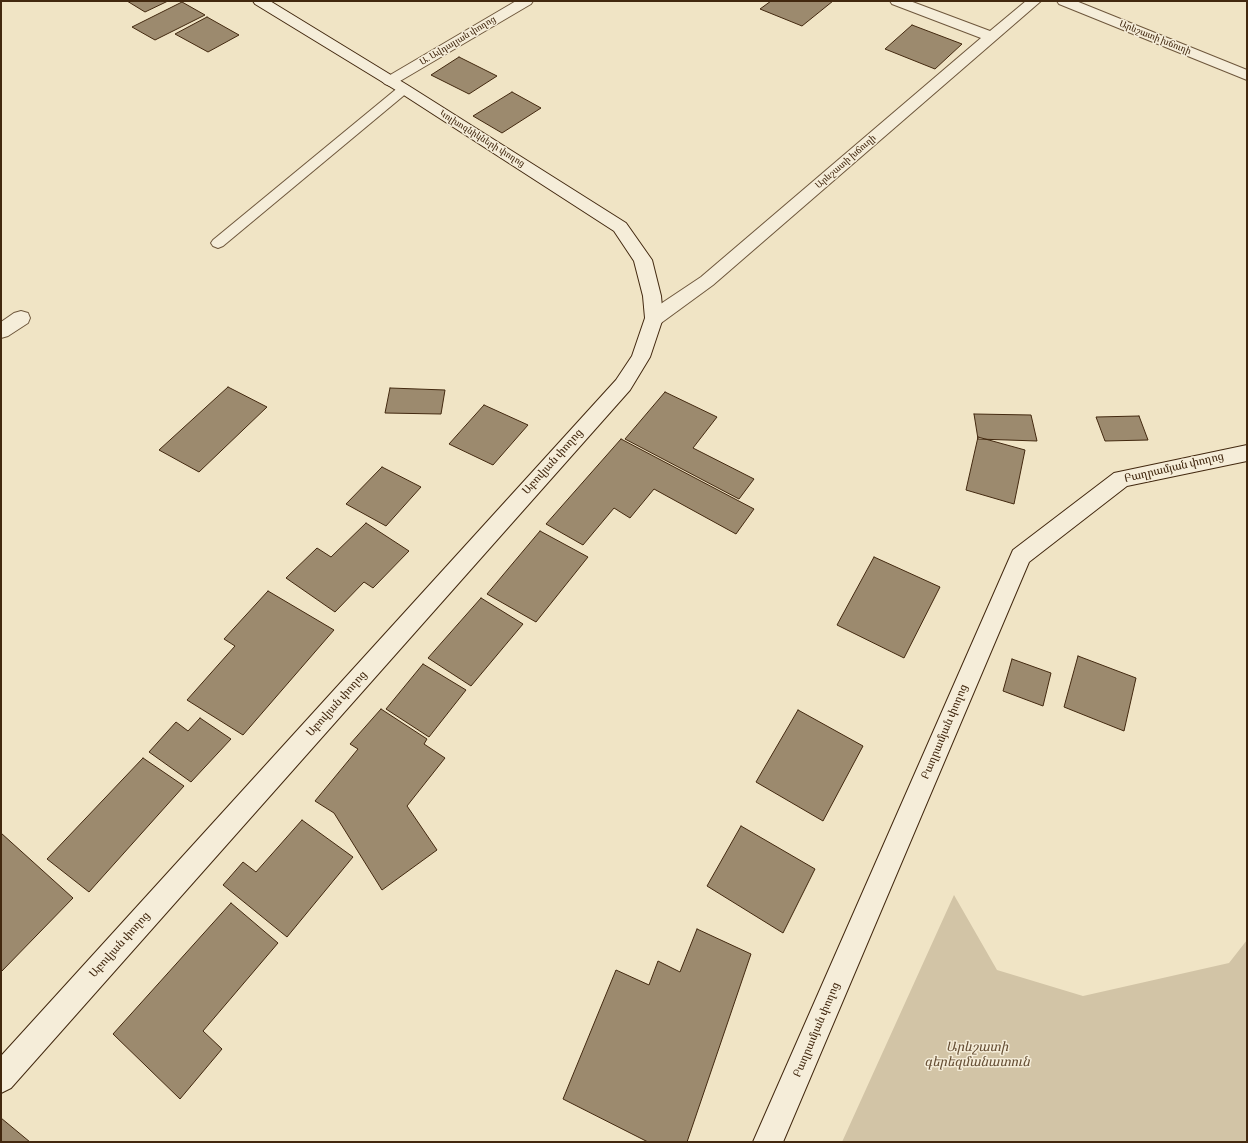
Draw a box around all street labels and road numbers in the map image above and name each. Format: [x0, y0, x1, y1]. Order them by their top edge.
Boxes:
street label: Ա․ Ավդալյան փողոց [418, 14, 498, 68]
street label: Արևշատի խճուղի [1118, 19, 1192, 57]
street label: Կոլխոզնիկների փողոց [437, 108, 527, 170]
street label: Արևշատի խճուղի [814, 133, 878, 191]
street label: Աբովյան փողոց [520, 426, 586, 498]
street label: Բաղրամյան փողոց [1123, 450, 1225, 486]
street label: Աբովյան փողոց [304, 668, 370, 740]
street label: Բաղրամյան փողոց [919, 682, 971, 782]
street label: Աբովյան փողոց [87, 909, 153, 981]
street label: Բաղրամյան փողոց [791, 980, 843, 1080]

